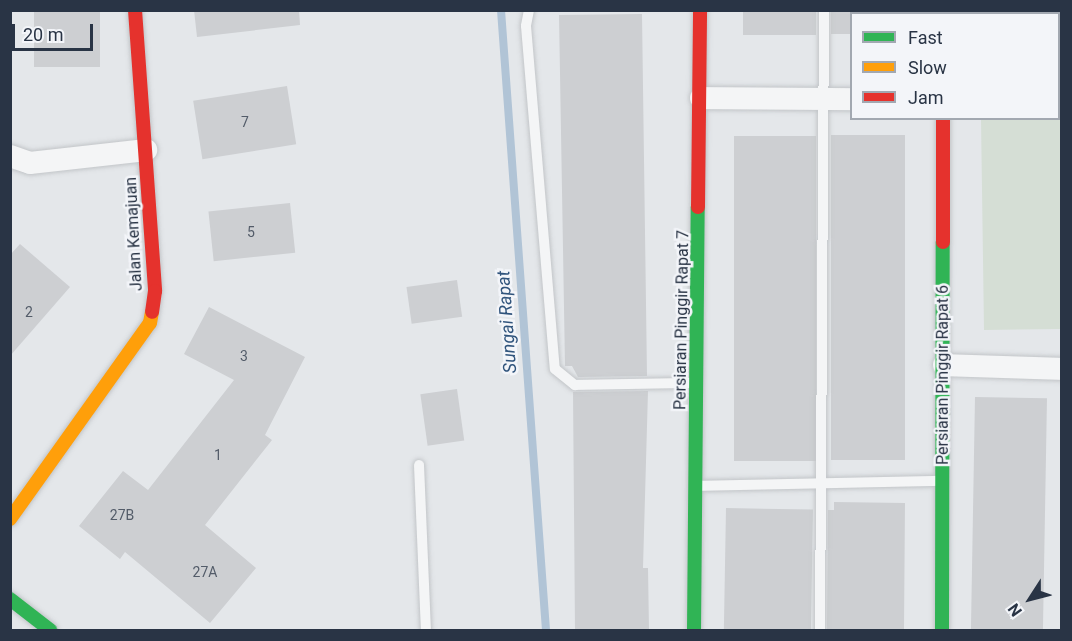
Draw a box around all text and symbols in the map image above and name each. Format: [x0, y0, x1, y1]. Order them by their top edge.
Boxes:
scale bar [15, 12, 96, 50]
legend [850, 12, 1060, 120]
text: 20 m [23, 24, 63, 45]
text: Fast [908, 27, 943, 48]
text: Slow [908, 57, 947, 78]
text: Jam [908, 87, 944, 108]
house number: 7 [241, 114, 249, 130]
street label: Jalan Kemajuan [121, 176, 147, 292]
house number: 5 [247, 224, 255, 240]
street label: Persiaran Pinggir Rapat 7 [671, 230, 693, 410]
water label: Sungai Rapat [493, 270, 521, 374]
street label: Persiaran Pinggir Rapat 6 [933, 285, 953, 465]
house number: 2 [25, 304, 33, 320]
house number: 3 [240, 348, 248, 364]
house number: 1 [214, 447, 222, 463]
house number: 27B [110, 507, 134, 523]
house number: 27A [193, 564, 217, 580]
north arrow [1000, 569, 1060, 629]
text: N [1004, 600, 1026, 620]

